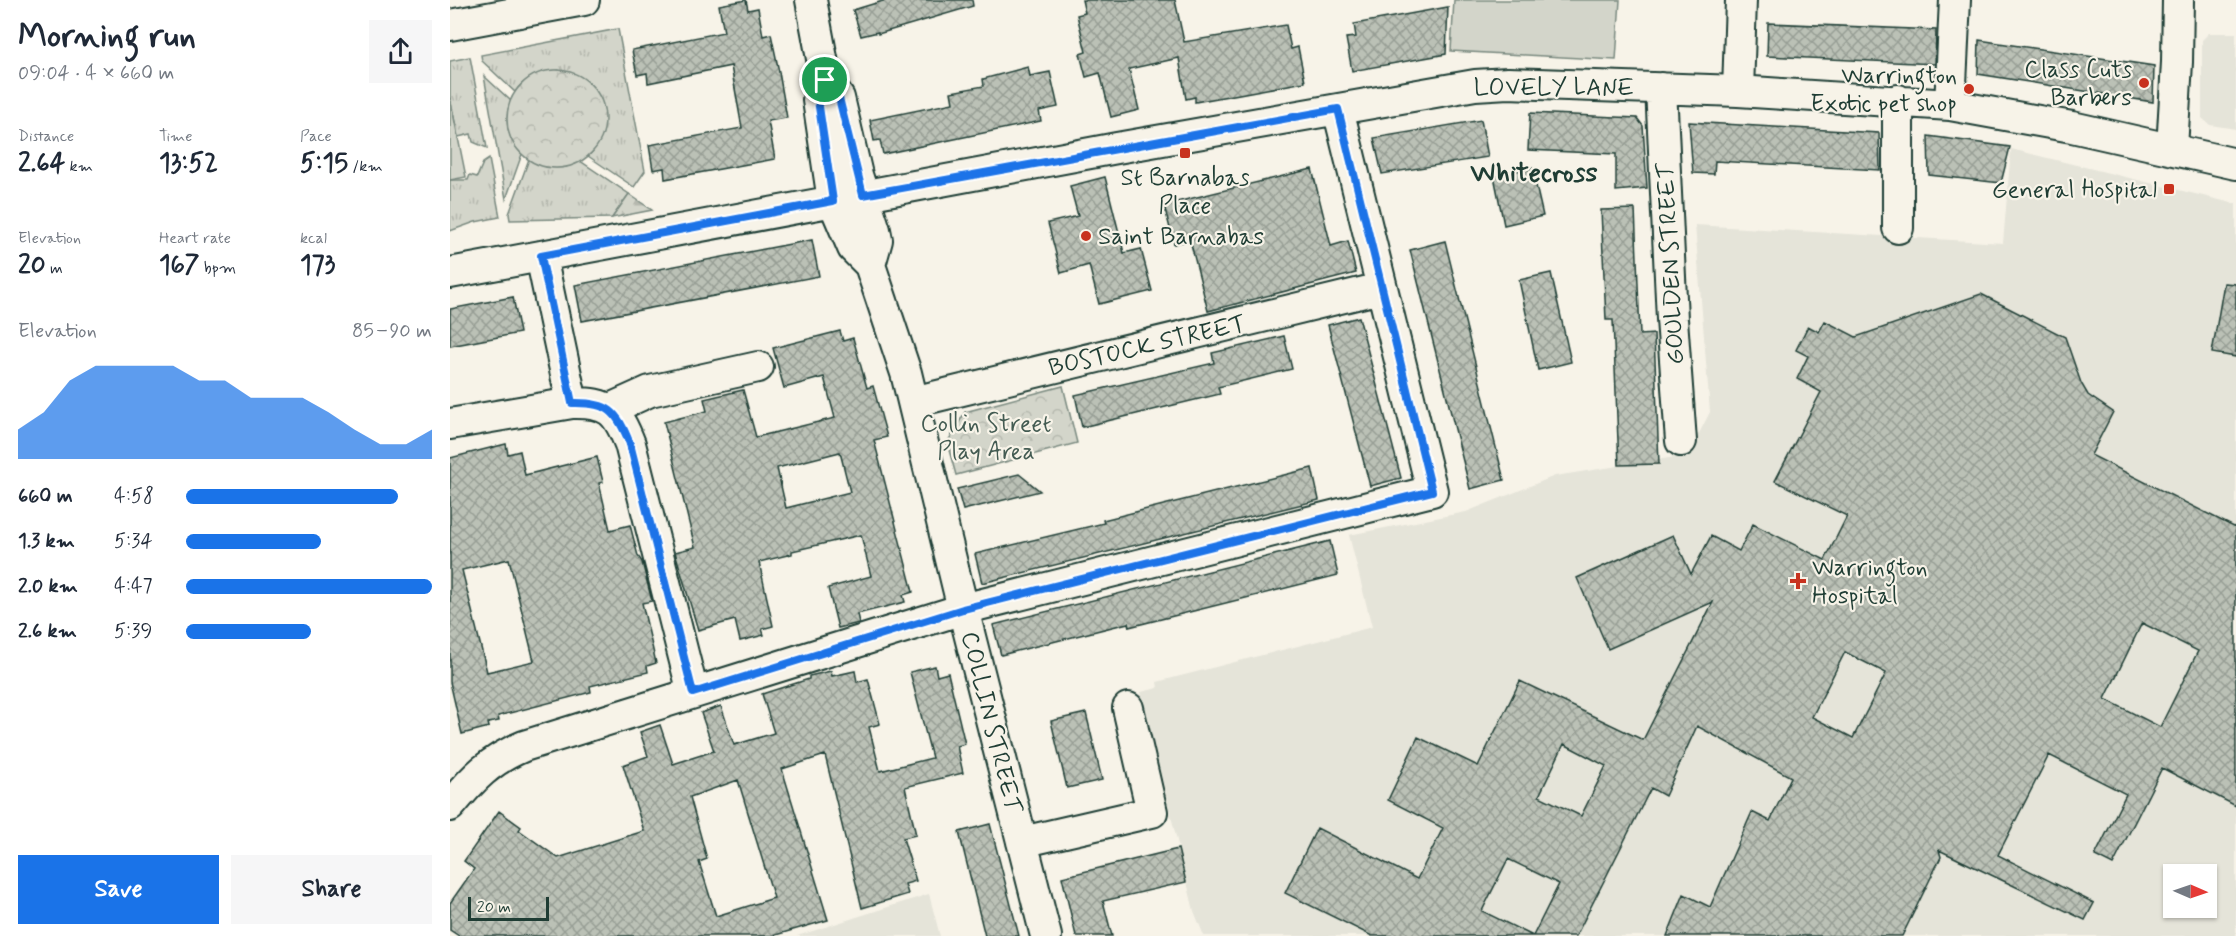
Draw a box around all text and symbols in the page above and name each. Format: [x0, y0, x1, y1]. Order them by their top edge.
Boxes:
text: Morning run [18, 15, 196, 59]
button: share [369, 20, 432, 83]
pin [799, 54, 850, 105]
place label: Class Cuts Barbers [2024, 55, 2132, 114]
text: 09:04 · 4 × 660 m [18, 60, 174, 87]
place label: Warrington Exotic pet shop [1810, 61, 1957, 120]
icon: arrive [808, 63, 841, 96]
street label: LOVELY LANE [1474, 73, 1634, 104]
marker: Class Cuts Barbers [2137, 76, 2151, 90]
marker: Warrington Exotic pet shop [1962, 82, 1976, 96]
text: Distance [18, 126, 74, 147]
text: Time [159, 126, 193, 147]
text: Pace [300, 126, 332, 147]
marker: St Barnabas Place [1178, 146, 1192, 160]
text: 2.64 [18, 147, 65, 181]
text: 13:52 [159, 147, 218, 181]
text: 5:15 [300, 147, 348, 181]
text: km [65, 156, 93, 177]
text: /km [348, 156, 383, 177]
district label: Whitecross [1471, 156, 1597, 191]
street label: GOULDEN STREET [1651, 162, 1692, 366]
place label: St Barnabas Place [1120, 163, 1250, 222]
place label: General Hospital [1992, 175, 2157, 206]
marker: General Hospital [2162, 182, 2176, 196]
place label: Saint Barnabas [1098, 222, 1264, 253]
text: Elevation [18, 228, 81, 249]
text: Heart rate [159, 228, 231, 249]
text: kcal [300, 228, 327, 249]
marker: Saint Barnabas [1079, 229, 1093, 243]
text: 20 [18, 249, 46, 283]
text: 167 [159, 249, 200, 283]
text: 173 [300, 249, 335, 283]
text: m [46, 258, 63, 279]
text: bpm [200, 258, 236, 279]
street label: BOSTOCK STREET [1046, 309, 1249, 384]
text: Elevation [18, 318, 97, 345]
text: 85–90 m [352, 318, 432, 345]
park label: Collin Street Play Area [921, 409, 1051, 468]
text: 660 m [18, 483, 73, 510]
text: 4:58 [114, 483, 154, 510]
text: 1.3 km [18, 528, 75, 555]
text: 5:34 [114, 528, 153, 555]
place label: Warrington Hospital [1812, 553, 1928, 612]
marker: Warrington Hospital [1789, 572, 1807, 590]
text: 2.0 km [18, 573, 78, 600]
text: 4:47 [114, 573, 153, 600]
text: 2.6 km [18, 618, 77, 645]
text: 5:39 [114, 618, 152, 645]
street label: COLLIN STREET [953, 628, 1028, 817]
button: Save [18, 855, 219, 924]
button: Share [231, 855, 432, 924]
north arrow [2163, 864, 2217, 918]
map controls [2163, 864, 2217, 918]
scale bar [468, 894, 549, 922]
text: 20 m [477, 897, 511, 918]

